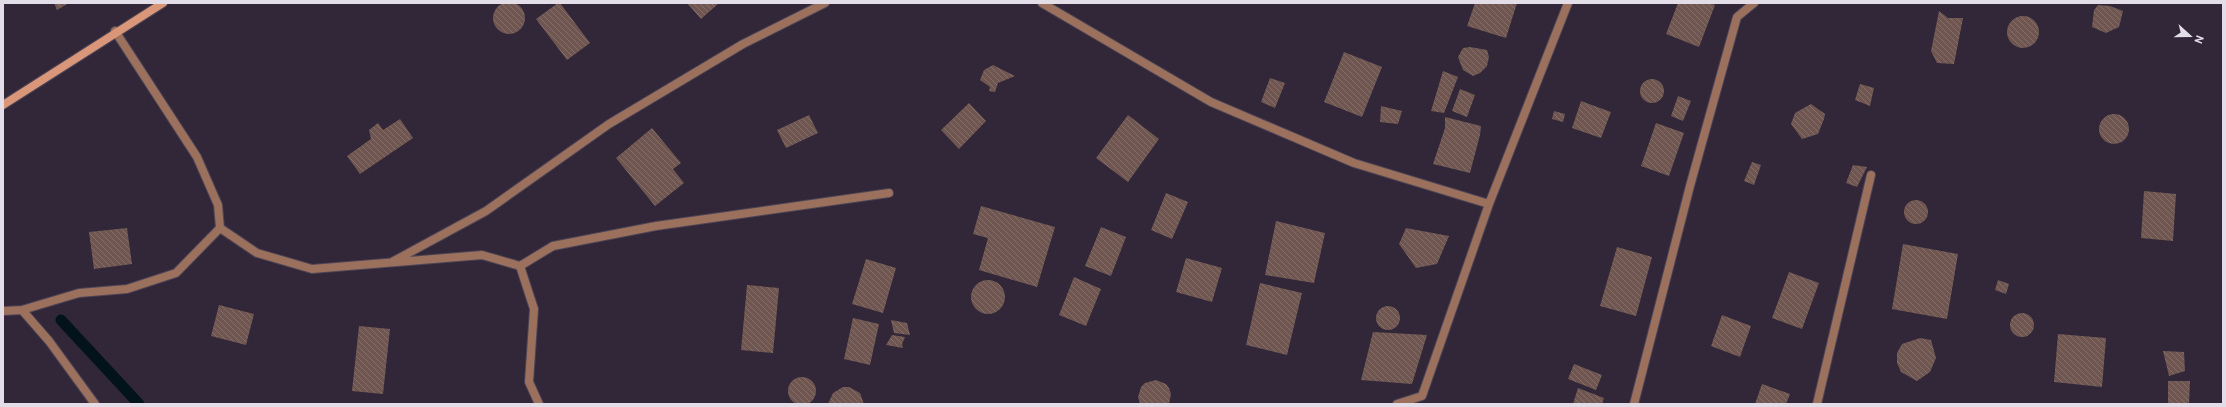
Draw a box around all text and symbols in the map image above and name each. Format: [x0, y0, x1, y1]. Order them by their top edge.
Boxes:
north arrow [2170, 16, 2210, 56]
text: N [2190, 33, 2206, 45]

